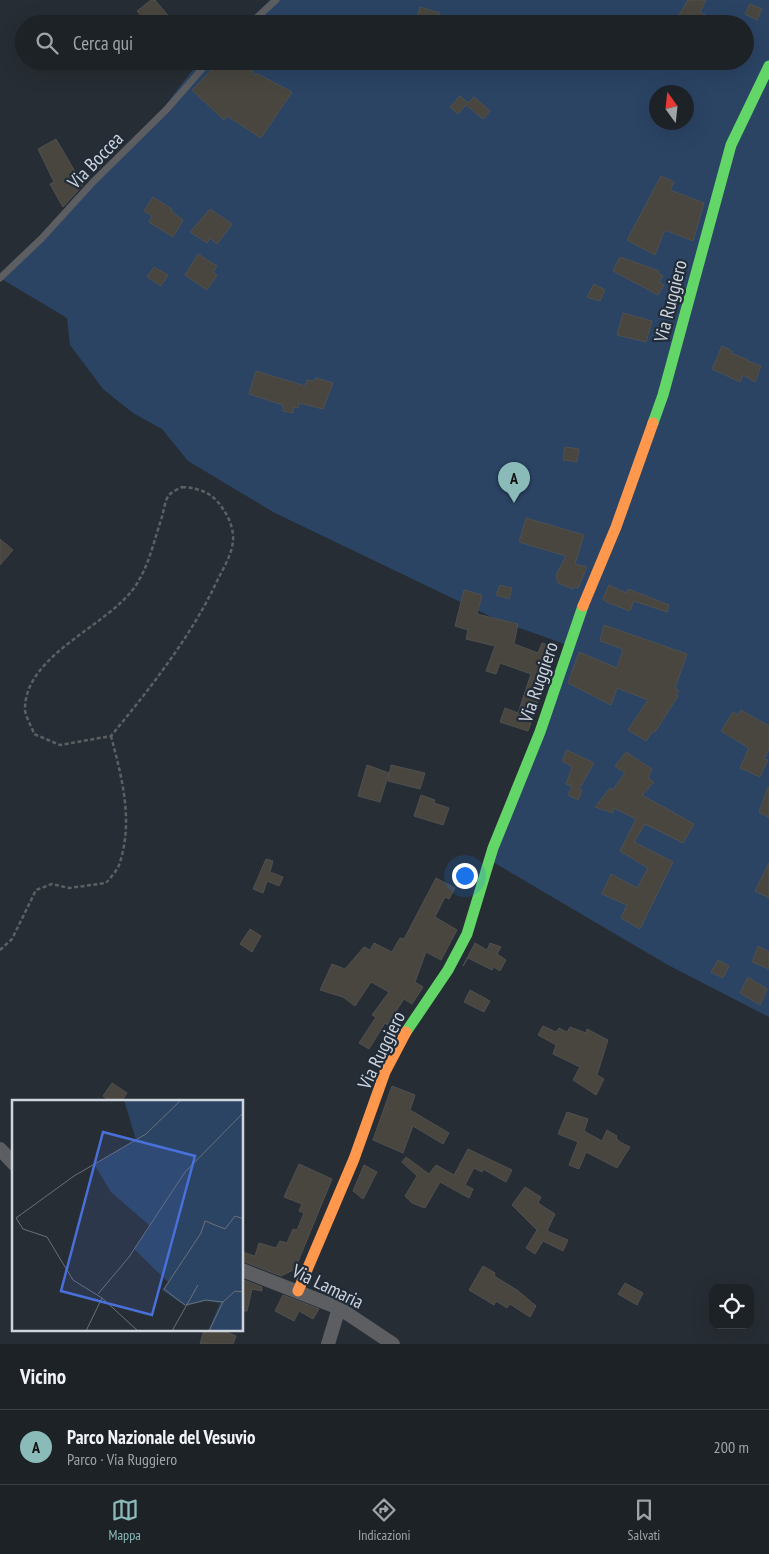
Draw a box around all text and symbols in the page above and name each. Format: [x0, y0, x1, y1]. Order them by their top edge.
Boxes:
search box [15, 15, 754, 70]
icon: search [33, 29, 61, 57]
text: Cerca qui [73, 31, 133, 55]
north arrow [649, 85, 694, 130]
street label: Via Boccea [61, 126, 128, 194]
street label: Via Ruggiero [648, 257, 692, 345]
pin: A [498, 462, 530, 503]
street label: Via Ruggiero [513, 639, 563, 726]
your location [452, 863, 478, 889]
street label: Via Ruggiero [351, 1007, 410, 1094]
inset map [12, 1100, 244, 1332]
street label: Via Lamaria [287, 1258, 368, 1314]
map controls [709, 1284, 754, 1329]
button: locate [709, 1284, 754, 1329]
text: Vicino [20, 1363, 66, 1390]
text: Parco Nazionale del Vesuvio [67, 1425, 255, 1449]
text: A [32, 1437, 40, 1457]
text: 200 m [714, 1437, 749, 1457]
text: Parco · Via Ruggiero [67, 1449, 177, 1469]
tab: Mappa [109, 1496, 141, 1544]
tab: Indicazioni [358, 1496, 410, 1544]
tab: Salvati [628, 1496, 660, 1544]

